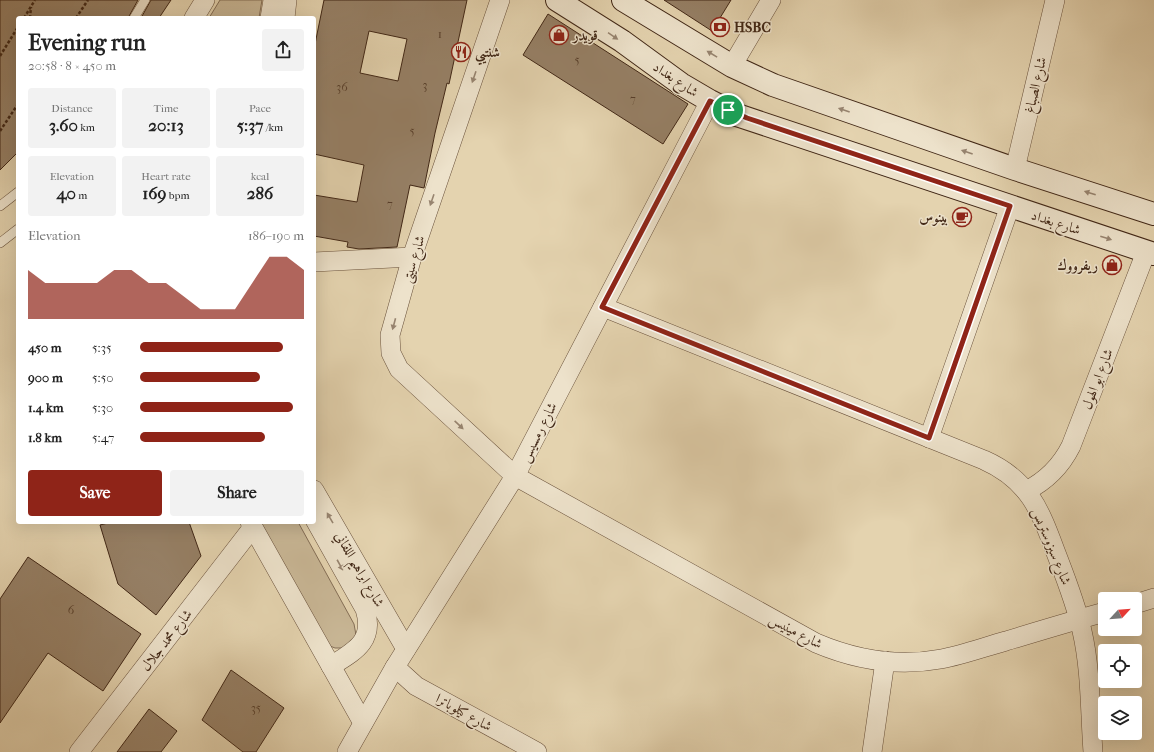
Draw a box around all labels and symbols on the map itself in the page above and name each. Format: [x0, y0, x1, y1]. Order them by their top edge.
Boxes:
bank icon: HSBC [709, 16, 731, 38]
place label: HSBC [734, 19, 771, 36]
shop icon: قويدر [548, 24, 570, 46]
house number: 1 [438, 27, 442, 41]
place label: قويدر [571, 27, 598, 44]
one-way arrow [608, 32, 619, 40]
restaurant icon: شنتيي [450, 41, 472, 63]
place label: شنتيي [475, 44, 500, 66]
one-way arrow [706, 50, 718, 57]
house number: 5 [574, 53, 580, 67]
street label: شارع الصباغ [1021, 55, 1053, 116]
street label: شارع بغداد [648, 58, 702, 103]
one-way arrow [471, 71, 477, 83]
house number: 3 [423, 78, 428, 92]
house number: 36 [336, 80, 348, 94]
house number: 7 [630, 92, 636, 106]
pin [711, 93, 745, 127]
one-way arrow [838, 107, 850, 113]
house number: 5 [409, 124, 415, 138]
one-way arrow [961, 149, 973, 155]
one-way arrow [1084, 190, 1096, 196]
one-way arrow [429, 194, 435, 206]
house number: 7 [387, 197, 393, 211]
cafe icon: بينوس [951, 206, 973, 228]
street label: شارع بغداد [1028, 207, 1083, 241]
place label: بينوس [919, 209, 948, 226]
street label: شارع سيتى [398, 233, 432, 286]
one-way arrow [1100, 235, 1112, 241]
shop icon: ريفرووك [1101, 254, 1123, 276]
place label: ريفرووك [1058, 257, 1098, 275]
one-way arrow [390, 318, 396, 330]
street label: شارع ابو الهول [1078, 346, 1120, 413]
street label: شارع رمسيس [516, 399, 563, 466]
one-way arrow [454, 420, 464, 430]
street label: شارع سيزوستريس [1026, 505, 1075, 588]
one-way arrow [327, 512, 334, 524]
street label: شارع ابراهيم اللقاني [327, 528, 388, 613]
one-way arrow [336, 559, 343, 571]
north arrow [1098, 592, 1142, 636]
house number: 6 [68, 603, 75, 617]
street label: شارع محمد جلال [137, 606, 198, 676]
street label: شارع مينيس [765, 610, 825, 655]
street label: شارع كيلوباترا [431, 690, 495, 738]
house number: 35 [251, 701, 261, 715]

